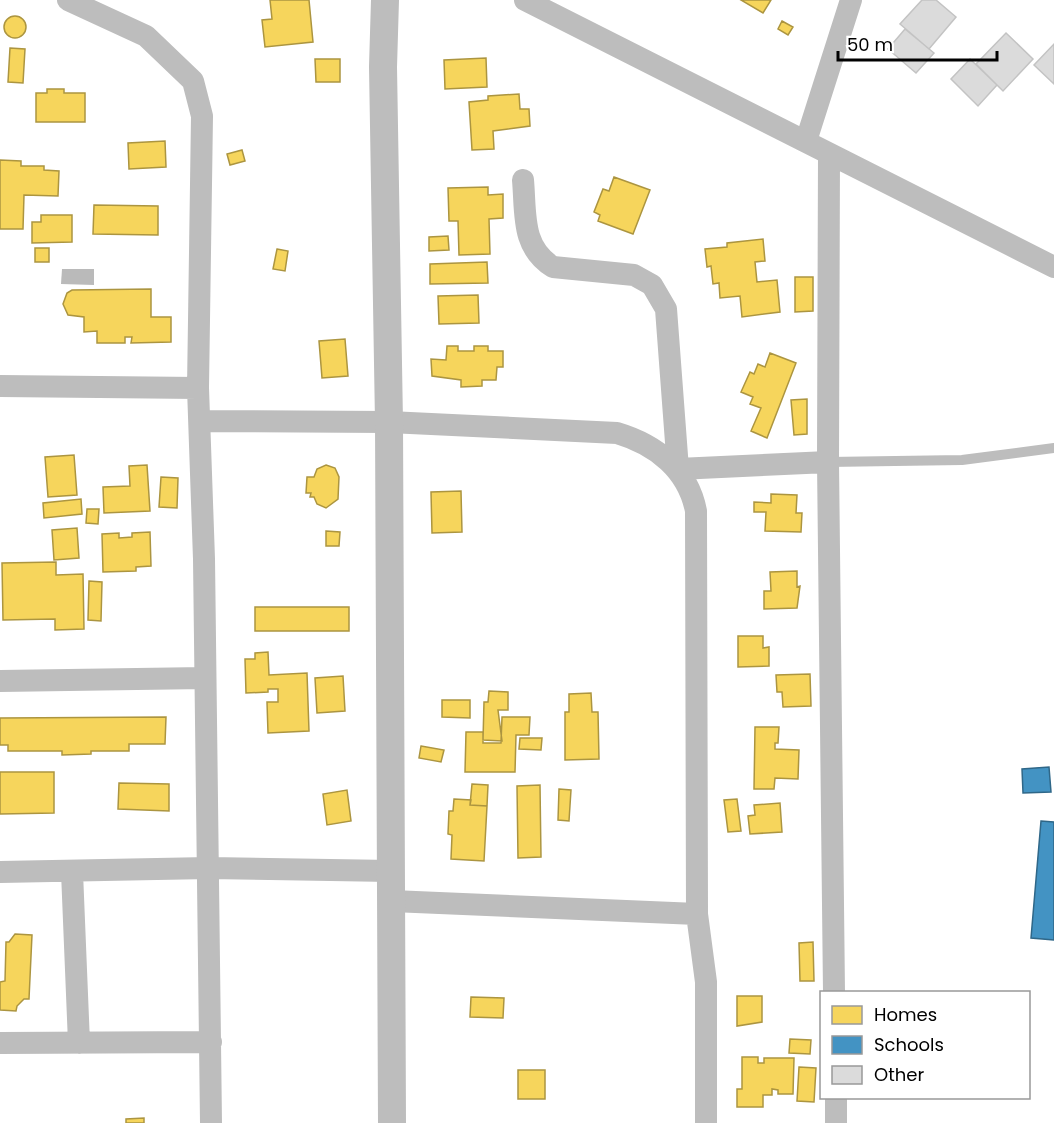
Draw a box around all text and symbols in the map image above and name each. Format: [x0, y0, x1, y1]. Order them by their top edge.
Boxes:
scale bar [838, 24, 997, 62]
text: 50 m [847, 32, 893, 57]
legend [820, 991, 1030, 1099]
text: Homes [874, 1002, 937, 1027]
text: Schools [874, 1032, 944, 1057]
text: Other [874, 1062, 924, 1087]

